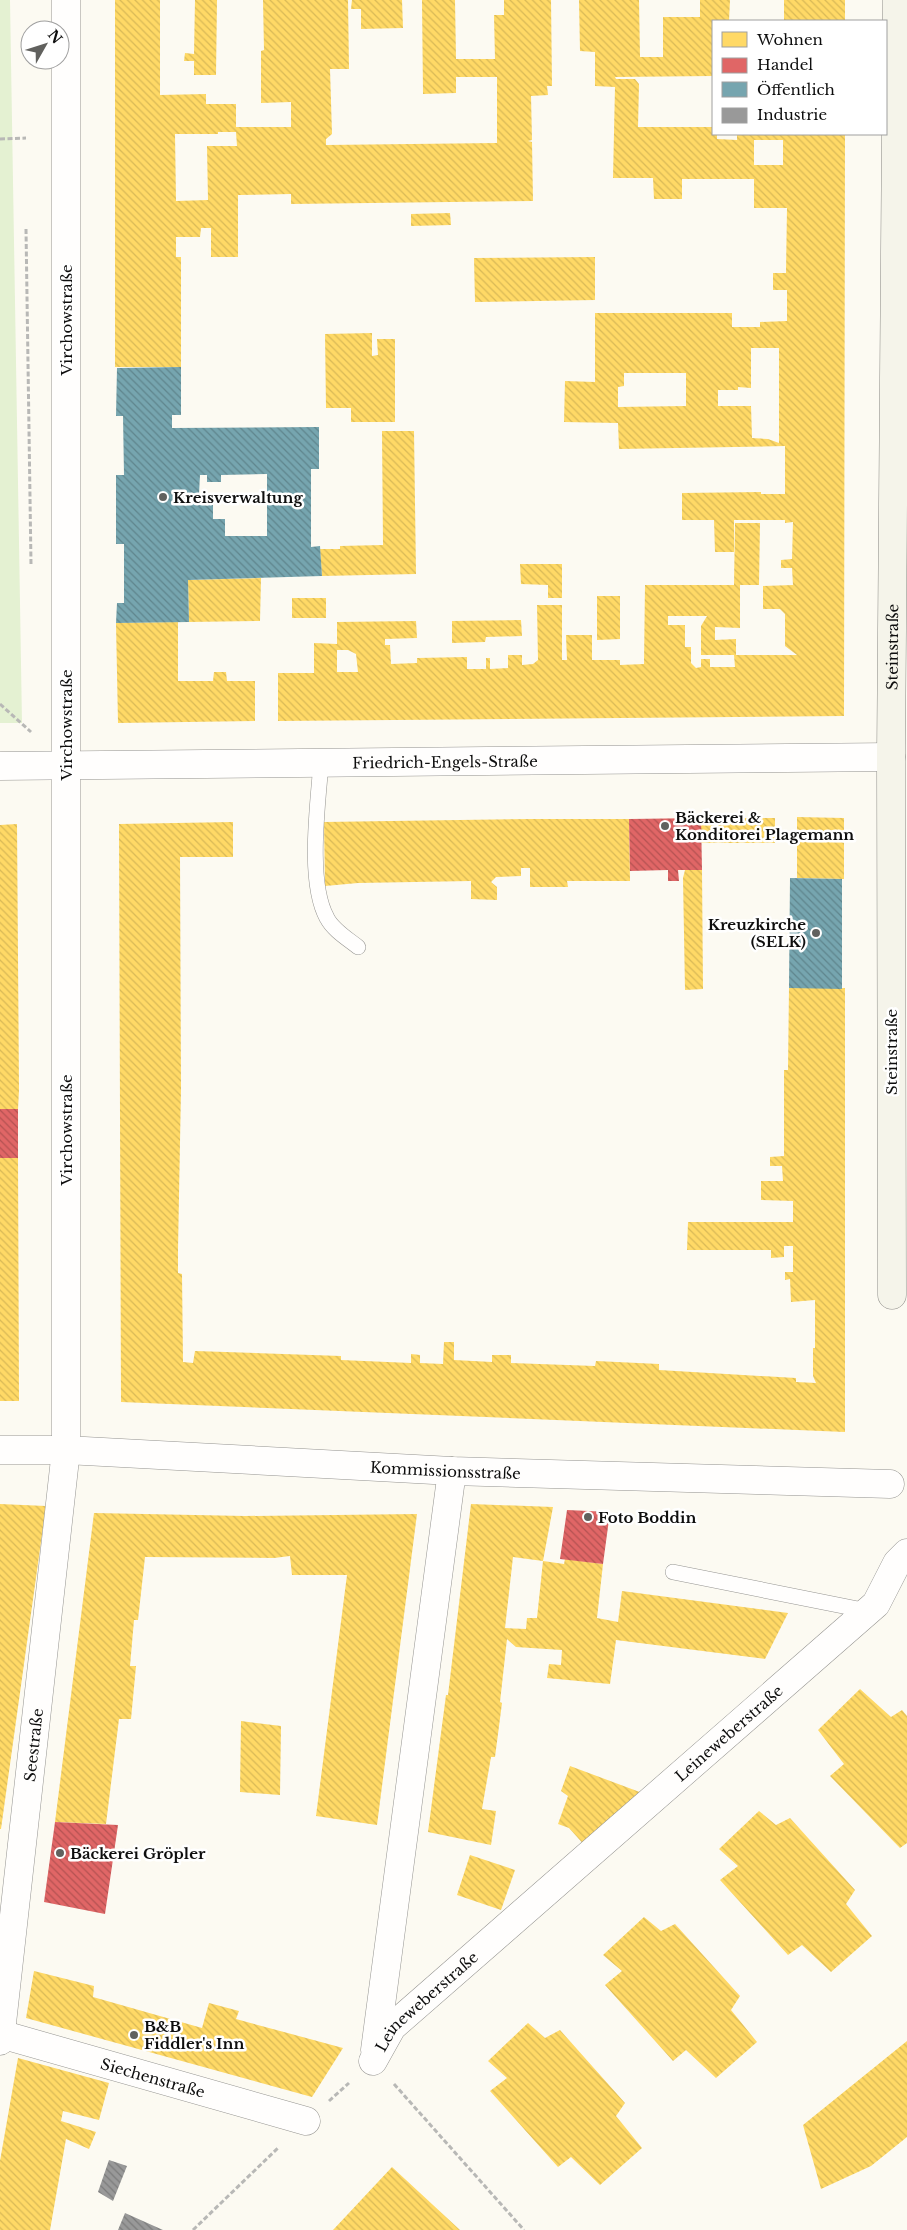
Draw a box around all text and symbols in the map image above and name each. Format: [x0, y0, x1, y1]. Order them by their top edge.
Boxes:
north arrow [20, 20, 70, 70]
legend [712, 20, 887, 135]
text: N [44, 26, 66, 48]
text: Wohnen [756, 30, 823, 49]
text: Handel [757, 55, 813, 74]
text: Öffentlich [757, 80, 835, 99]
text: Industrie [757, 105, 827, 124]
street label: Virchowstraße [57, 264, 76, 377]
place label: Kreisverwaltung [173, 488, 303, 507]
marker: Kreisverwaltung [157, 491, 169, 503]
street label: Steinstraße [882, 604, 902, 690]
street label: Virchowstraße [57, 669, 76, 782]
street label: Friedrich-Engels-Straße [352, 751, 538, 772]
place label: Bäckerei & Konditorei Plagemann [675, 808, 854, 844]
marker: Bäckerei & Konditorei Plagemann [659, 820, 671, 832]
place label: Kreuzkirche (SELK) [708, 915, 806, 951]
marker: Kreuzkirche (SELK) [810, 927, 822, 939]
street label: Steinstraße [882, 1009, 901, 1095]
street label: Virchowstraße [57, 1074, 76, 1187]
street label: Kommissionsstraße [370, 1457, 521, 1483]
place label: Foto Boddin [598, 1508, 696, 1527]
marker: Foto Boddin [582, 1511, 594, 1523]
street label: Leineweberstraße [671, 1681, 786, 1785]
street label: Seestraße [20, 1707, 47, 1783]
place label: Bäckerei Gröpler [70, 1844, 206, 1863]
marker: Bäckerei Gröpler [54, 1847, 66, 1859]
street label: Leineweberstraße [371, 1947, 481, 2055]
place label: B&B Fiddler's Inn [144, 2017, 244, 2053]
marker: B&B Fiddler's Inn [128, 2029, 140, 2041]
street label: Siechenstraße [99, 2054, 207, 2101]

